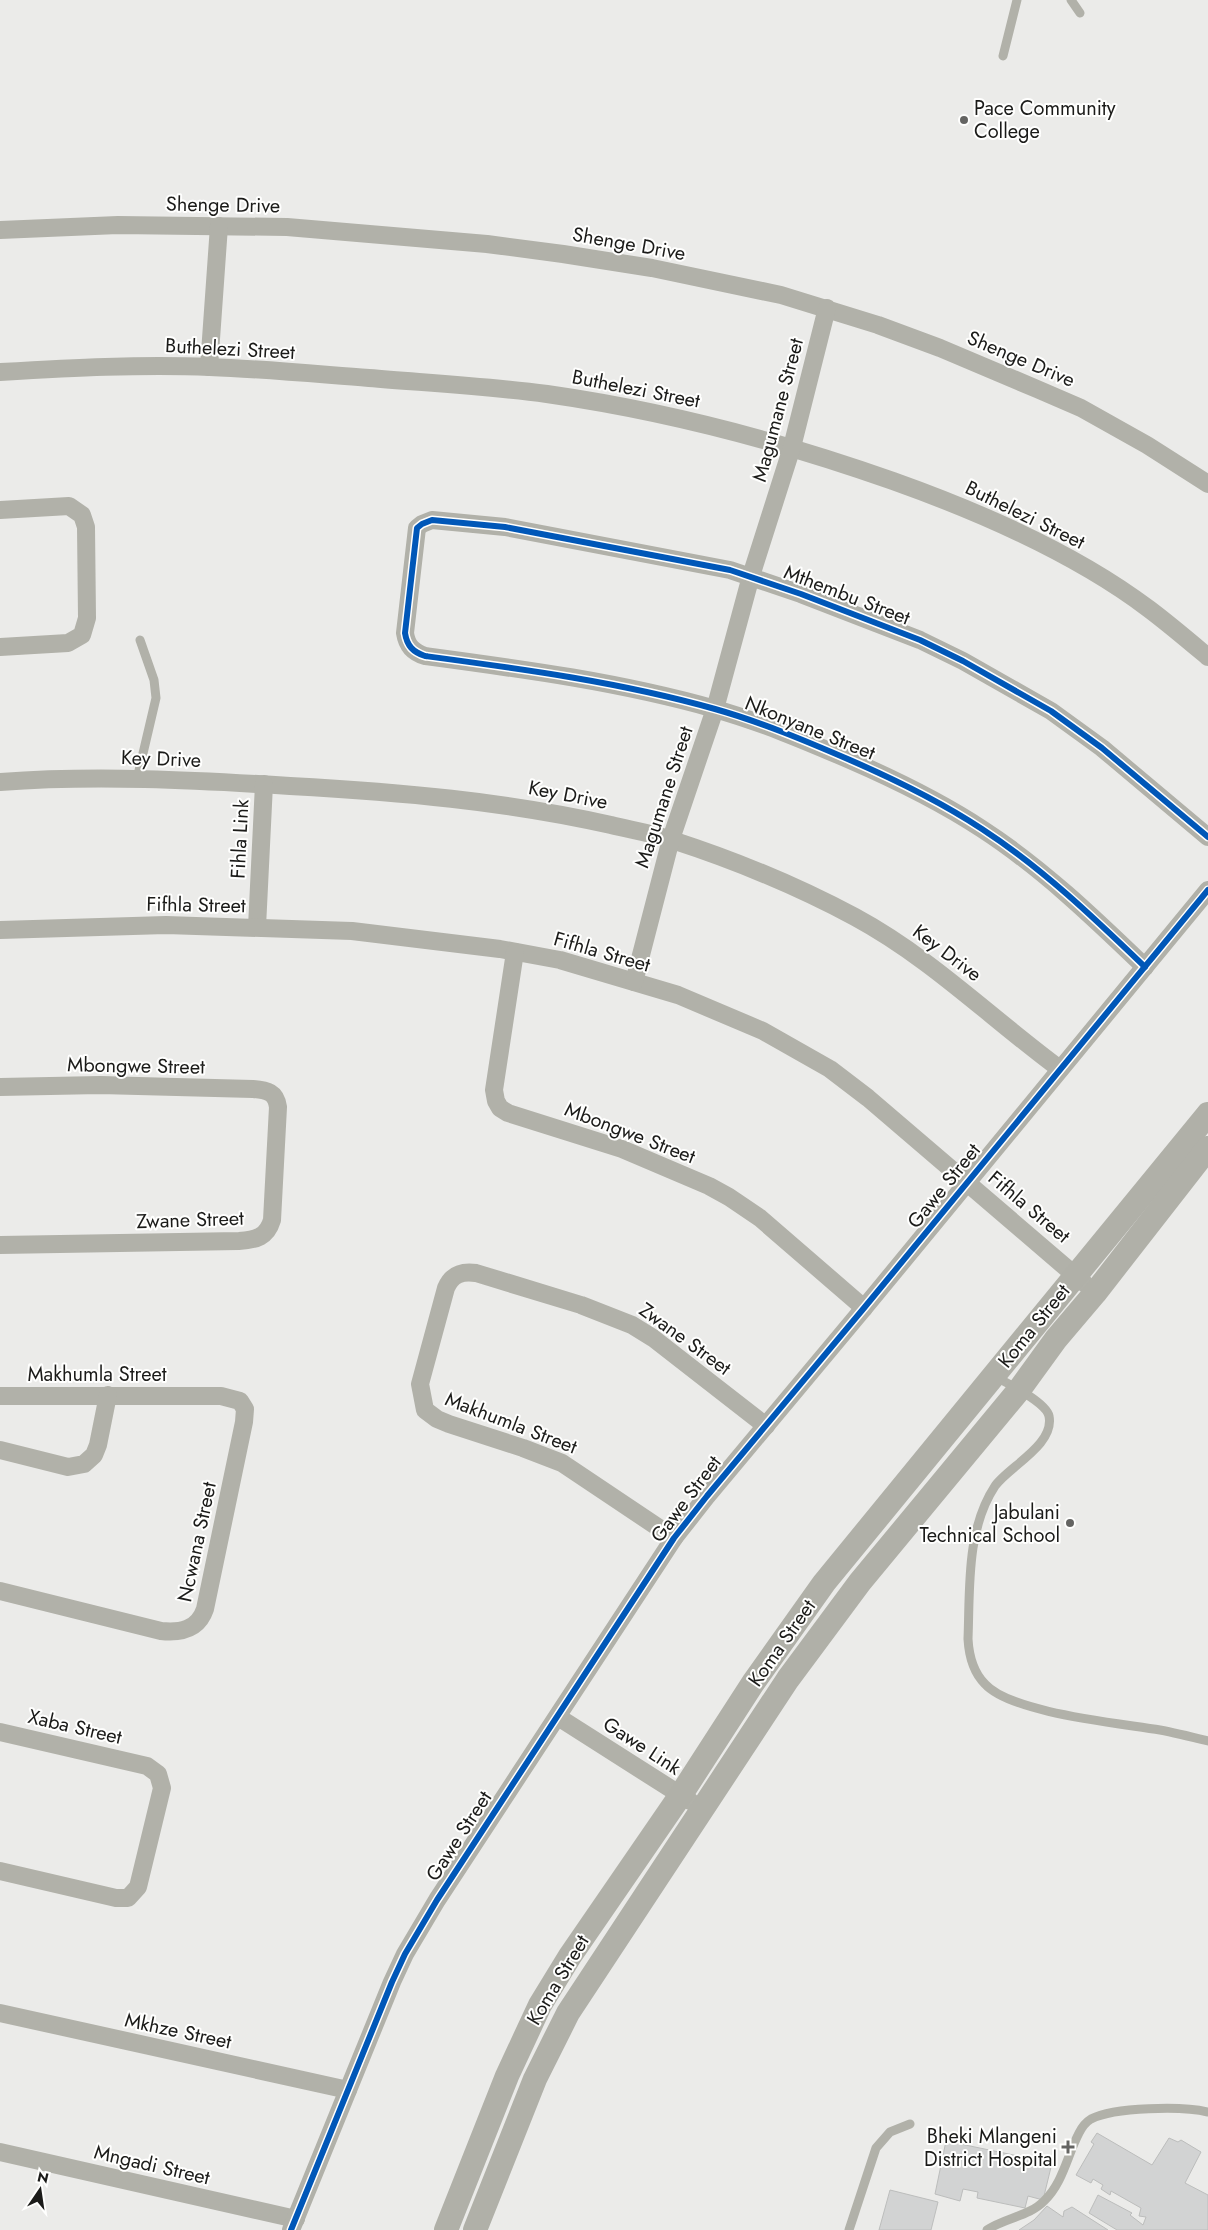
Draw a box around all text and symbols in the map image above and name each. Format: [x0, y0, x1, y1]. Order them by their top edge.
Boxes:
place label: Pace Community College [974, 94, 1116, 146]
marker: Pace Community College [958, 114, 970, 126]
street label: Shenge Drive [166, 190, 280, 220]
street label: Shenge Drive [570, 220, 688, 268]
street label: Shenge Drive [963, 323, 1079, 395]
street label: Buthelezi Street [164, 331, 296, 367]
street label: Magumane Street [745, 335, 811, 485]
street label: Buthelezi Street [569, 362, 703, 416]
street label: Buthelezi Street [960, 473, 1090, 557]
street label: Mthembu Street [780, 558, 914, 632]
street label: Nkonyane Street [740, 689, 880, 767]
street label: Magumane Street [627, 722, 701, 872]
street label: Key Drive [121, 743, 201, 775]
street label: Key Drive [526, 773, 610, 817]
street label: Fihla Link [223, 798, 257, 879]
street label: Fifhla Street [146, 890, 246, 920]
street label: Key Drive [906, 917, 988, 989]
street label: Fifhla Street [550, 924, 654, 980]
street label: Mbongwe Street [67, 1050, 205, 1082]
street label: Mbongwe Street [561, 1095, 700, 1171]
street label: Gawe Street [901, 1137, 988, 1235]
street label: Fifhla Street [982, 1164, 1077, 1250]
street label: Zwane Street [136, 1204, 244, 1236]
street label: Koma Street [991, 1278, 1077, 1374]
street label: Zwane Street [633, 1296, 737, 1382]
street label: Makhumla Street [27, 1360, 167, 1389]
street label: Makhumla Street [441, 1385, 581, 1462]
street label: Gawe Street [644, 1449, 728, 1549]
street label: Ncwana Street [170, 1479, 224, 1605]
place label: Jabulani Technical School [919, 1498, 1060, 1550]
marker: Jabulani Technical School [1064, 1517, 1076, 1529]
street label: Koma Street [741, 1593, 823, 1693]
street label: Xaba Street [25, 1702, 125, 1752]
street label: Gawe Link [597, 1710, 687, 1782]
street label: Gawe Street [419, 1785, 499, 1887]
street label: Koma Street [520, 1929, 596, 2031]
street label: Mkhze Street [122, 2006, 234, 2056]
place label: Bheki Mlangeni District Hospital [924, 2122, 1057, 2174]
street label: Mngadi Street [91, 2138, 213, 2192]
marker: Bheki Mlangeni District Hospital [1061, 2140, 1075, 2154]
north arrow [15, 2165, 65, 2215]
text: N [35, 2166, 51, 2188]

